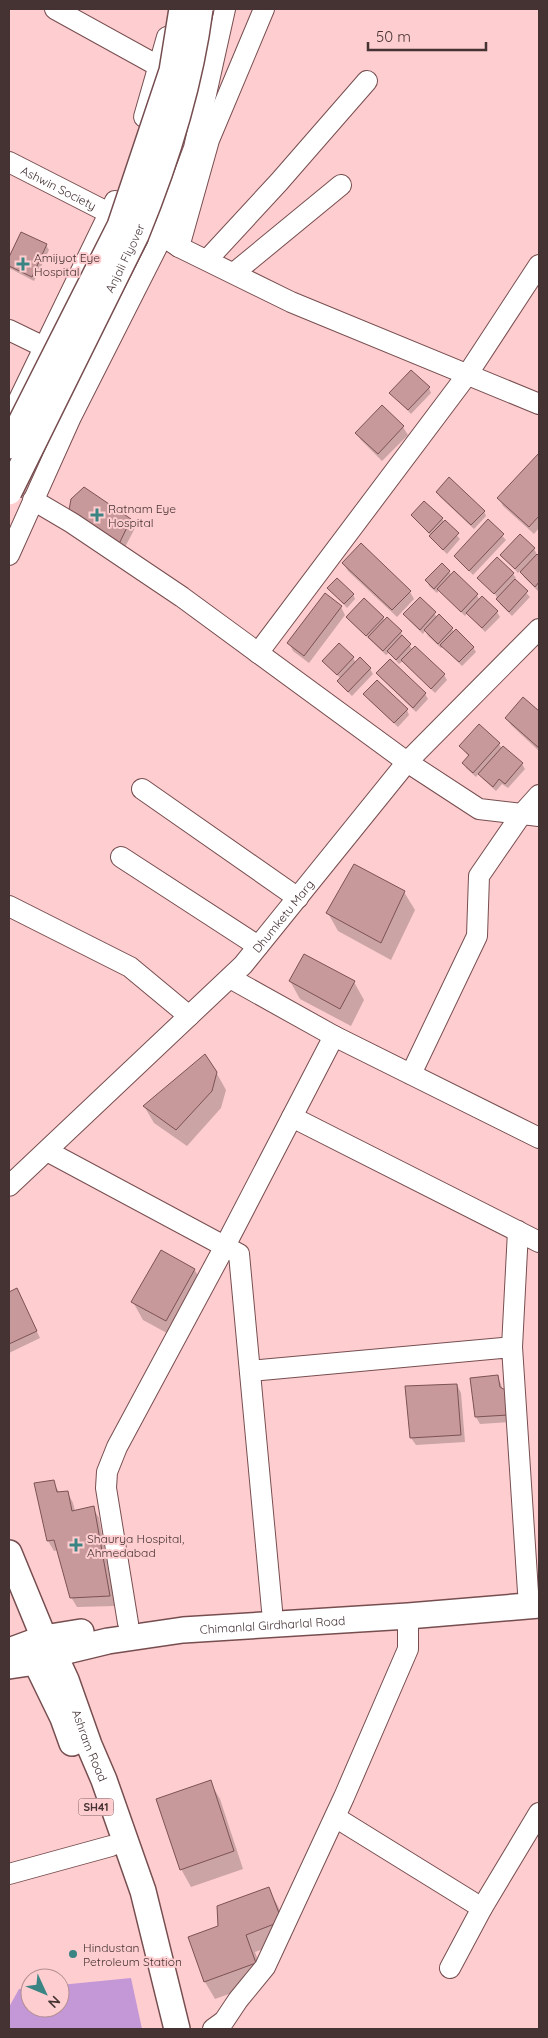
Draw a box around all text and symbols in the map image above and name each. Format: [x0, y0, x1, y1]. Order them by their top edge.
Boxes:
scale bar [368, 20, 486, 52]
text: 50 m [376, 27, 411, 46]
street label: Ashwin Society [19, 162, 99, 213]
street label: Anjali Flyover [101, 221, 148, 295]
place label: Amijyot Eye Hospital [34, 250, 100, 279]
marker: Amijyot Eye Hospital [16, 257, 30, 271]
place label: Ratnam Eye Hospital [108, 501, 176, 530]
marker: Ratnam Eye Hospital [90, 508, 104, 522]
street label: Dhumketu Marg [249, 876, 317, 955]
place label: Shaurya Hospital, Ahmedabad [87, 1531, 184, 1560]
marker: Shaurya Hospital, Ahmedabad [69, 1538, 83, 1552]
street label: Chimanlal Girdharlal Road [199, 1612, 346, 1636]
street label: Ashram Road [69, 1707, 111, 1783]
road number: SH41 [78, 1798, 114, 1815]
place label: Hindustan Petroleum Station [83, 1940, 182, 1969]
marker: Hindustan Petroleum Station [67, 1948, 79, 1960]
north arrow [20, 1968, 70, 2018]
text: N [44, 1992, 64, 2012]

